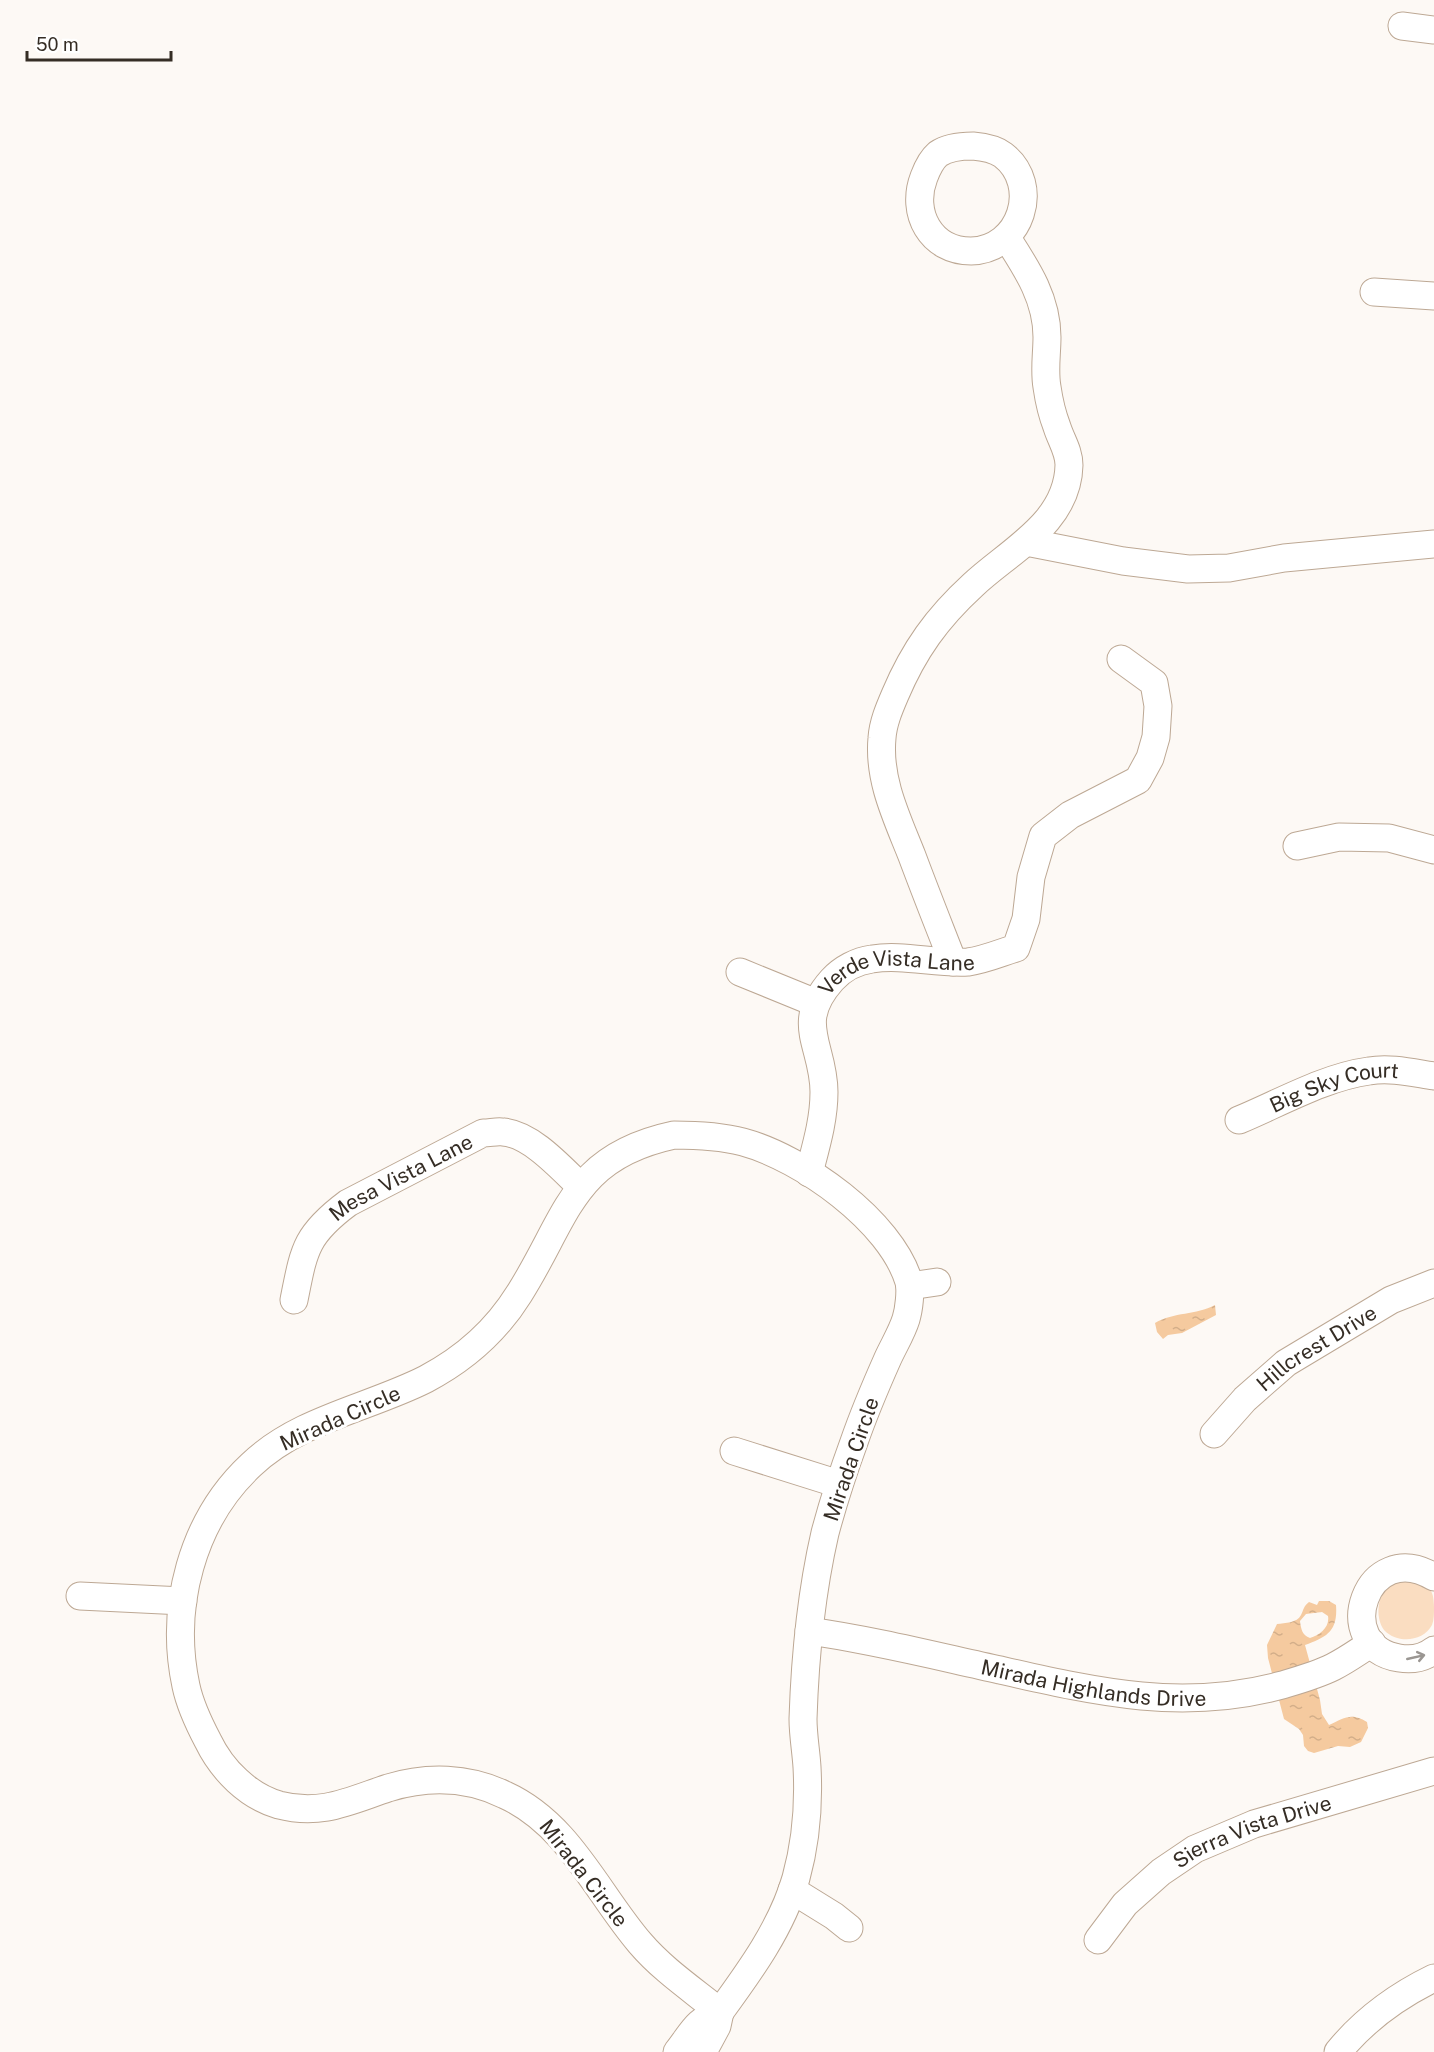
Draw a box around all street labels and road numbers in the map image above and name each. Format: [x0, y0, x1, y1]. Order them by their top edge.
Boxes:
street label: Verde Vista Lane [813, 945, 976, 1000]
street label: Big Sky Court [1265, 1057, 1400, 1117]
street label: Mesa Vista Lane [324, 1128, 477, 1226]
street label: Hillcrest Drive [1251, 1299, 1381, 1396]
street label: Mirada Circle [276, 1380, 404, 1456]
street label: Mirada Circle [818, 1394, 884, 1524]
street label: Mirada Highlands Drive [979, 1654, 1207, 1711]
street label: Sierra Vista Drive [1168, 1789, 1334, 1873]
street label: Mirada Circle [534, 1814, 634, 1932]

